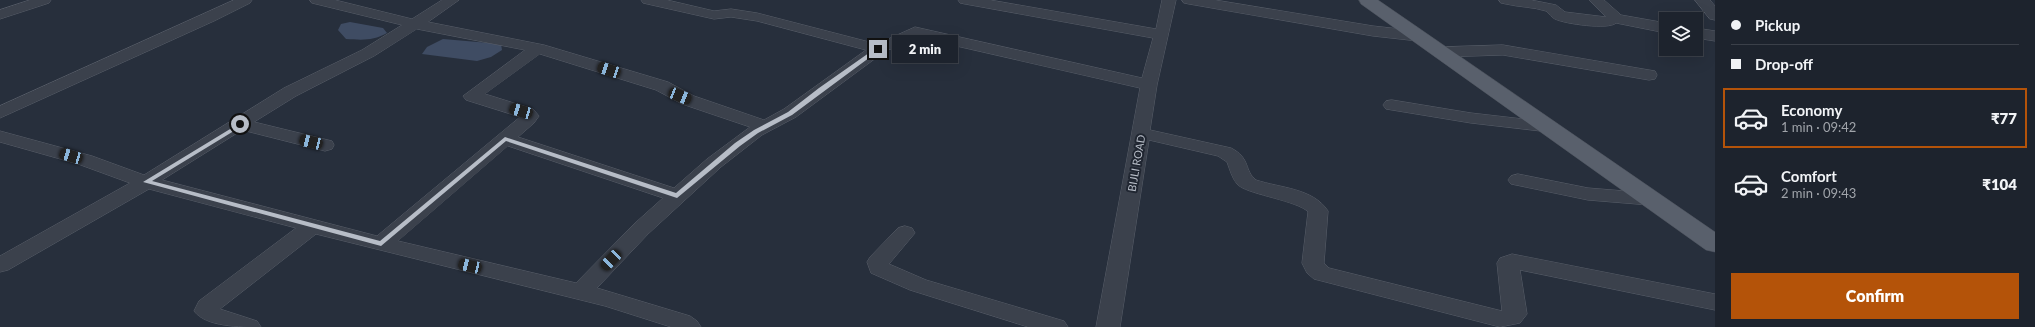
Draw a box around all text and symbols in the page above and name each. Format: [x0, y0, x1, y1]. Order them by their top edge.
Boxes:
map controls [1659, 12, 1703, 56]
button: layers [1659, 12, 1703, 56]
text: Pickup [1755, 16, 1800, 34]
callout: 2 min [892, 35, 958, 63]
route end [869, 40, 887, 58]
text: 2 min [909, 41, 941, 57]
text: Drop-off [1755, 55, 1813, 73]
car [596, 61, 622, 79]
car [667, 86, 693, 106]
icon: car [1733, 100, 1769, 136]
text: Economy [1781, 101, 1842, 119]
car [508, 102, 534, 120]
text: ₹77 [1991, 109, 2017, 127]
route start [231, 115, 249, 133]
text: 1 min · 09:42 [1781, 119, 1856, 135]
car [298, 133, 324, 151]
street label: BIJLI ROAD [1125, 134, 1147, 192]
car [58, 147, 84, 165]
icon: car [1733, 166, 1769, 202]
text: Comfort [1781, 167, 1837, 185]
text: ₹104 [1982, 175, 2017, 193]
text: 2 min · 09:43 [1781, 185, 1856, 201]
car [598, 247, 624, 273]
car [457, 257, 483, 275]
button: Confirm [1731, 273, 2019, 319]

